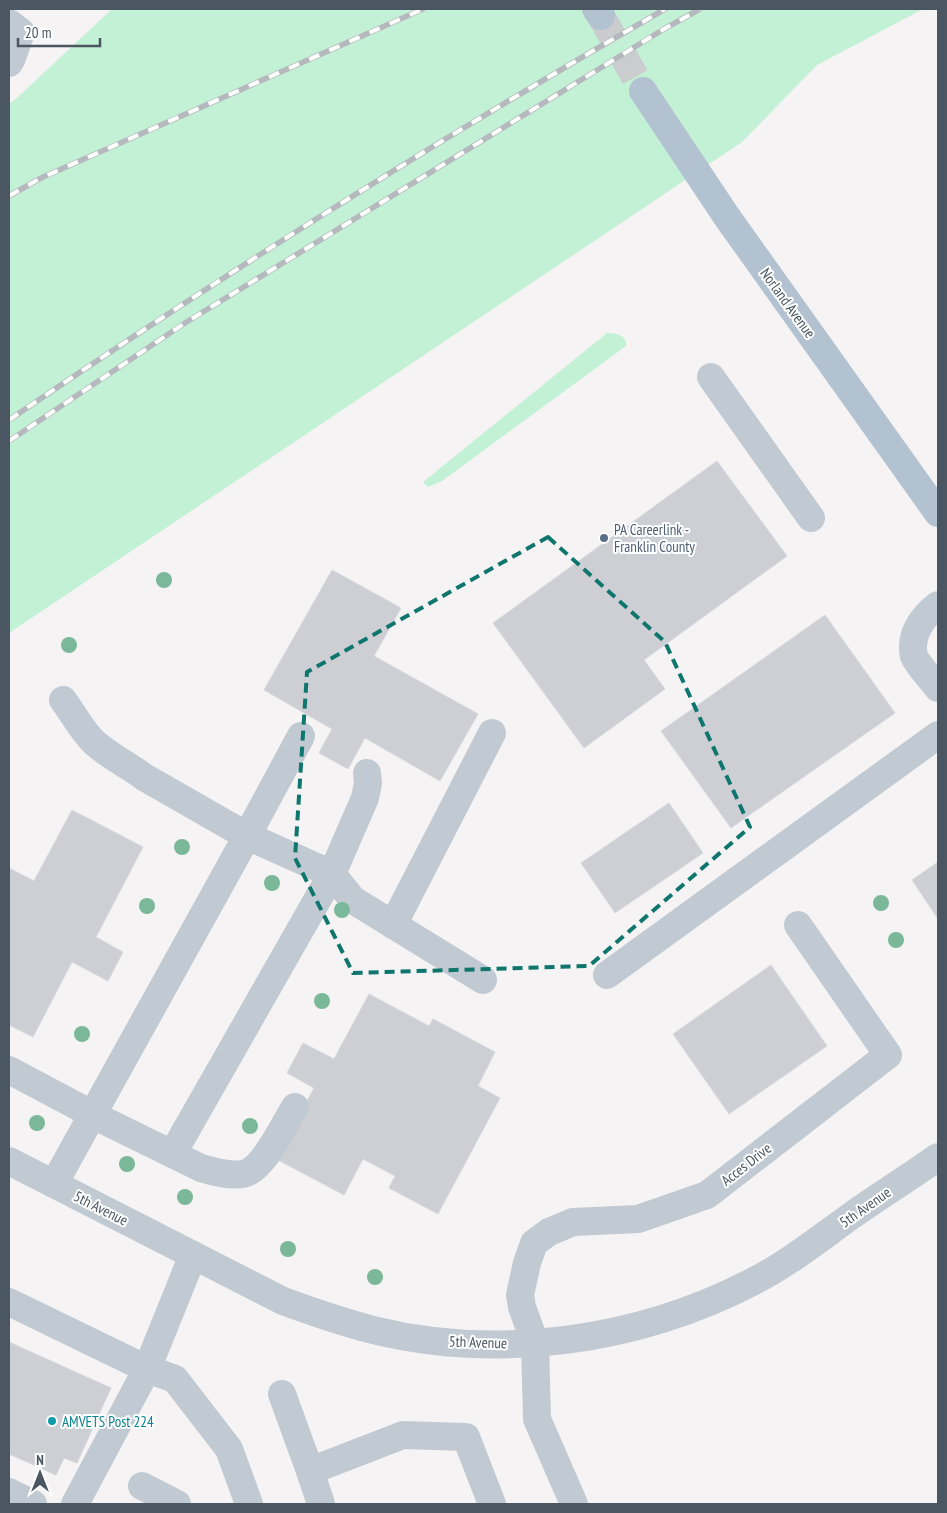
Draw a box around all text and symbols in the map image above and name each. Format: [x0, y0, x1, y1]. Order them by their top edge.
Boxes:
scale bar [18, 15, 100, 47]
text: 20 m [25, 23, 51, 42]
street label: Norland Avenue [756, 264, 820, 342]
place label: PA Careerlink - Franklin County [614, 520, 695, 556]
marker: PA Careerlink - Franklin County [598, 532, 610, 544]
street label: Acces Drive [717, 1138, 775, 1190]
street label: 5th Avenue [836, 1183, 894, 1231]
street label: 5th Avenue [71, 1186, 131, 1230]
street label: 5th Avenue [449, 1331, 507, 1353]
place label: AMVETS Post 224 [62, 1412, 154, 1431]
marker: AMVETS Post 224 [46, 1415, 58, 1427]
north arrow [15, 1448, 65, 1498]
text: N [36, 1451, 44, 1469]

